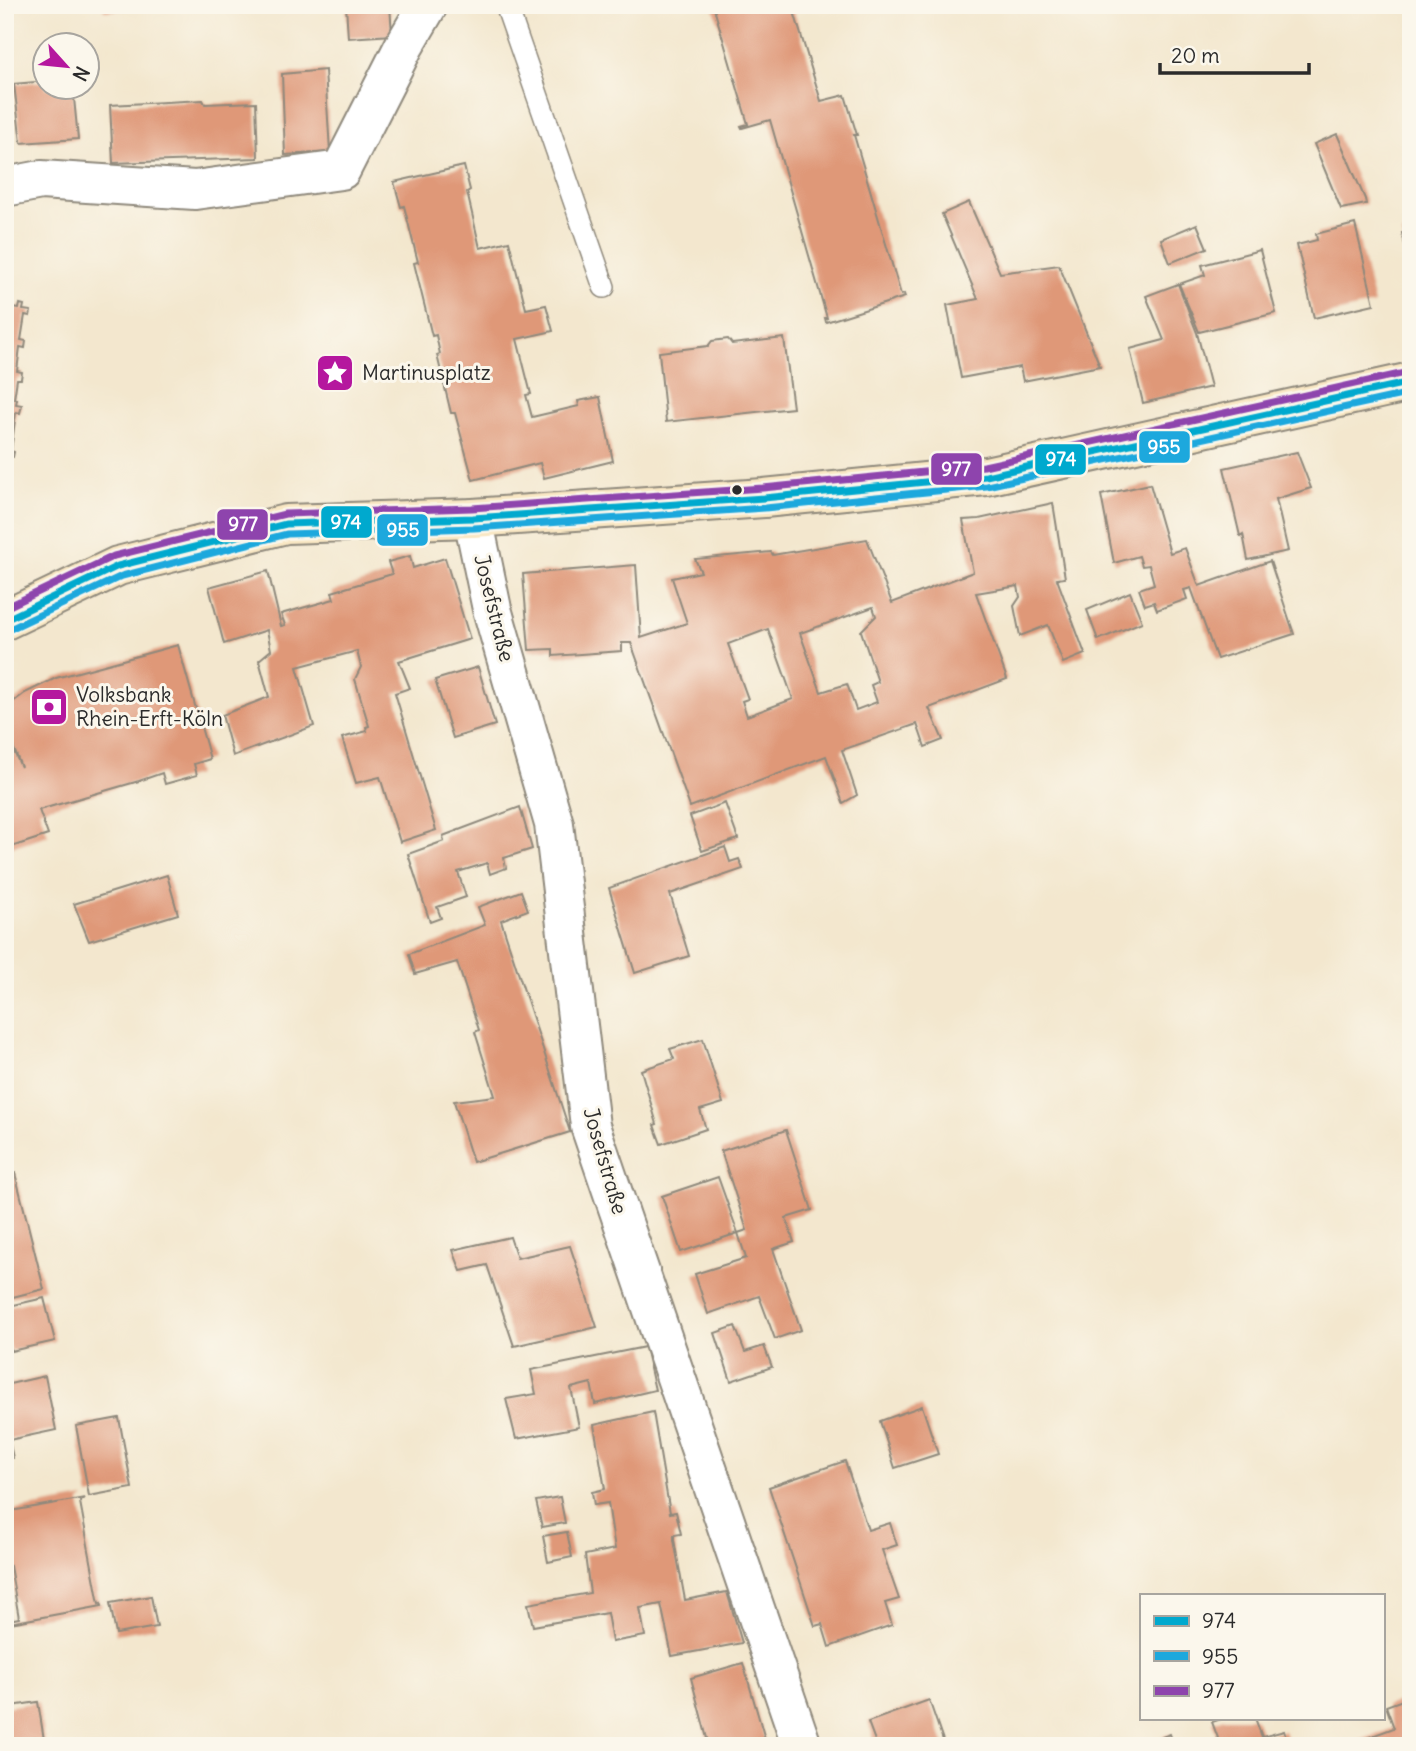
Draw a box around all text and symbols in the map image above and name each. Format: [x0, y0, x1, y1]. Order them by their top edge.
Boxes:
north arrow [32, 32, 102, 102]
scale bar [1160, 32, 1309, 76]
text: 20 m [1171, 42, 1220, 69]
text: N [67, 62, 95, 85]
place icon: Martinusplatz [314, 352, 356, 394]
place label: Martinusplatz [362, 359, 491, 386]
line badge: 955 [1138, 430, 1191, 464]
text: 955 [1148, 435, 1180, 459]
line badge: 974 [1034, 443, 1087, 476]
text: 974 [1046, 447, 1076, 471]
line badge: 977 [930, 452, 983, 486]
text: 977 [941, 457, 971, 481]
unlabelled marker [730, 483, 744, 497]
line badge: 974 [320, 505, 373, 539]
line badge: 977 [216, 508, 269, 541]
text: 974 [331, 510, 361, 534]
text: 977 [228, 512, 258, 536]
line badge: 955 [376, 513, 429, 547]
text: 955 [387, 518, 419, 542]
street label: Josefstraße [468, 551, 521, 664]
place label: Volksbank Rhein-Erft-Köln [76, 681, 223, 732]
bank icon: Volksbank Rhein-Erft-Köln [28, 686, 70, 728]
street label: Josefstraße [577, 1104, 634, 1217]
legend [1140, 1594, 1384, 1720]
text: 974 [1202, 1607, 1236, 1634]
text: 955 [1202, 1643, 1238, 1670]
text: 977 [1202, 1677, 1235, 1704]

